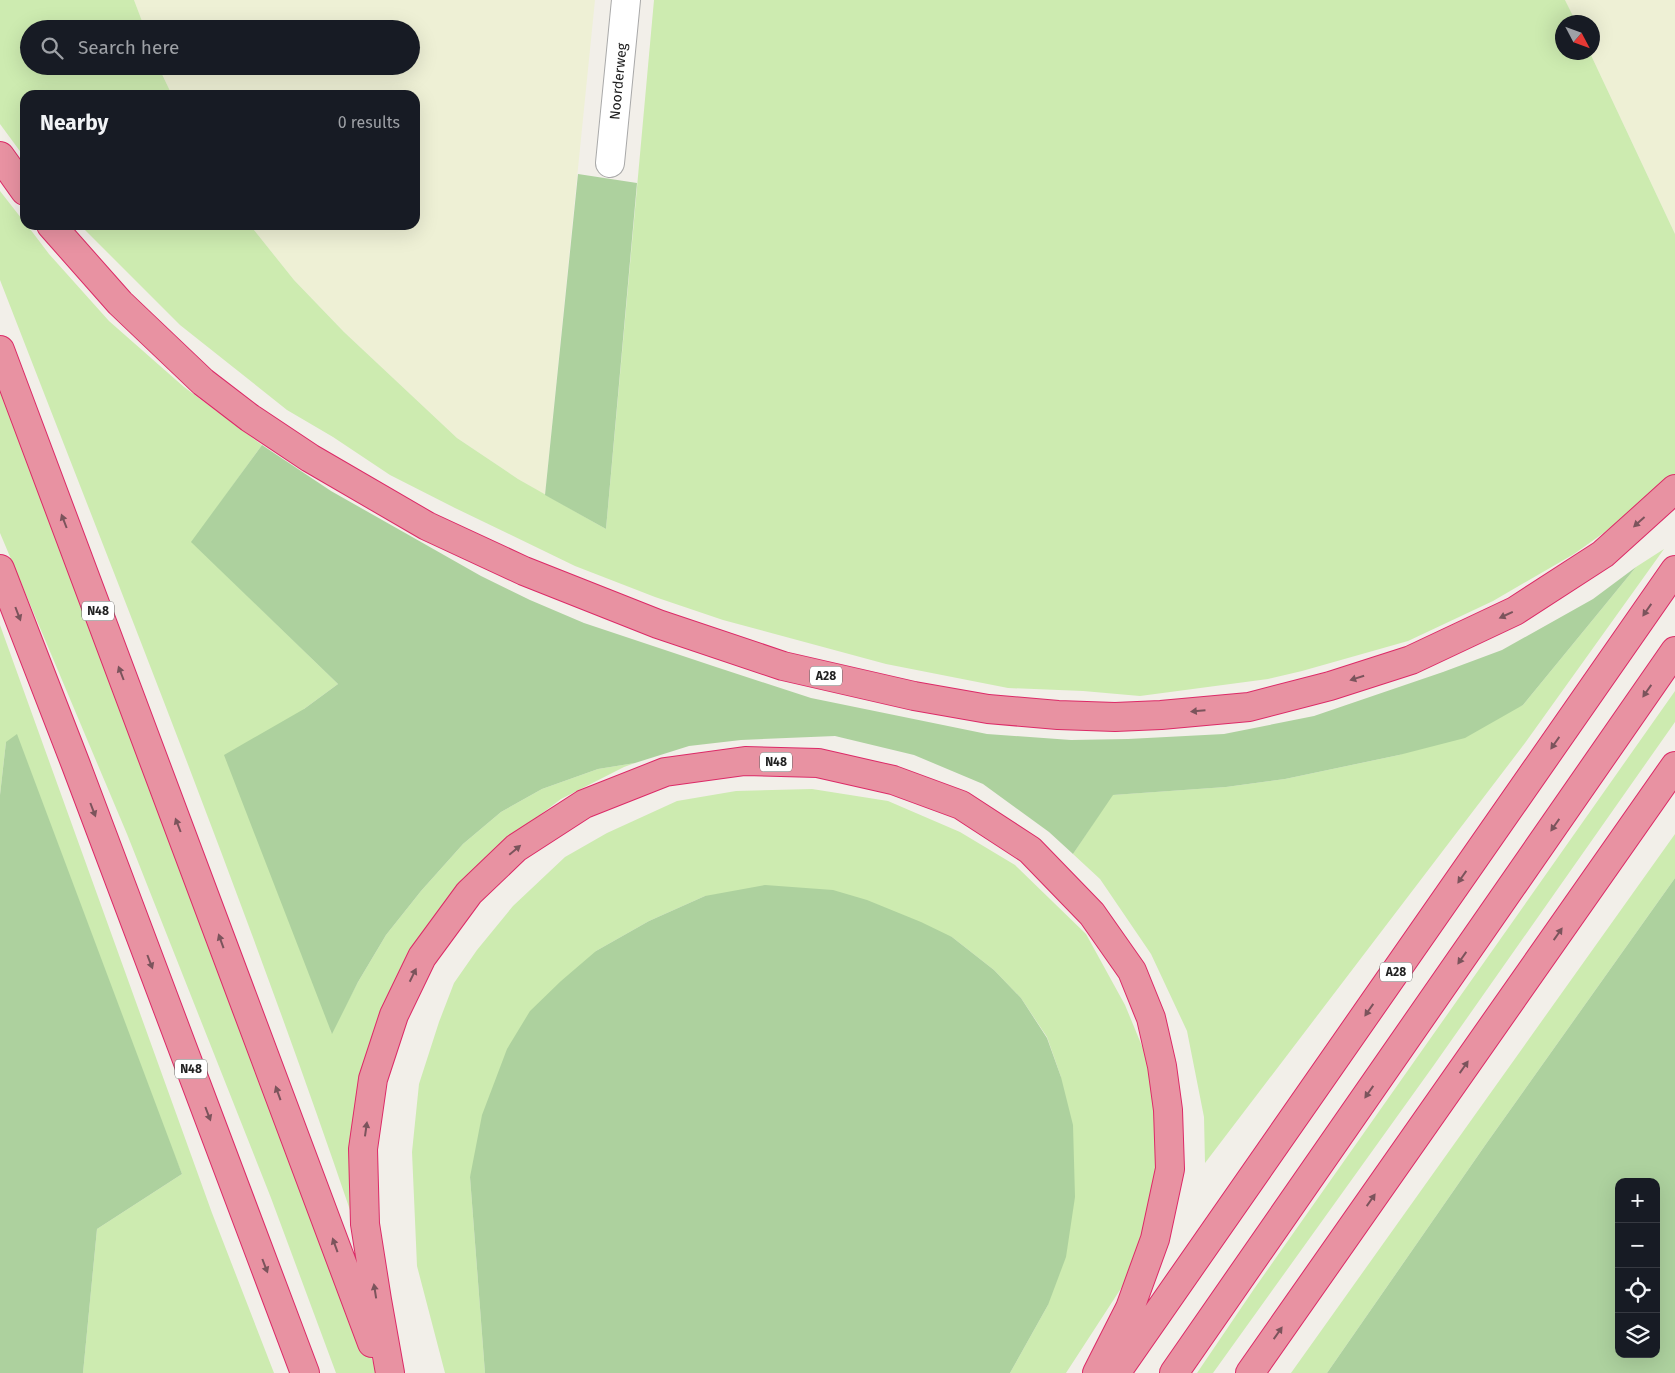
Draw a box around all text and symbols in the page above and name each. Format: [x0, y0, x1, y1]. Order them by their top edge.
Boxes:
north arrow [1555, 15, 1600, 60]
search box [20, 20, 420, 75]
icon: search [38, 34, 66, 62]
text: Search here [78, 36, 179, 59]
street label: Noorderweg [606, 41, 630, 121]
text: Nearby [40, 110, 108, 136]
text: 0 results [338, 113, 400, 132]
one-way arrow [60, 513, 68, 528]
one-way arrow [1633, 516, 1645, 528]
road number: N48 [82, 602, 114, 620]
one-way arrow [1642, 603, 1652, 617]
one-way arrow [14, 607, 22, 621]
one-way arrow [1499, 611, 1513, 619]
one-way arrow [117, 665, 125, 680]
road number: A28 [810, 666, 842, 686]
one-way arrow [1349, 674, 1364, 682]
one-way arrow [1642, 685, 1652, 698]
one-way arrow [1190, 708, 1206, 716]
one-way arrow [1550, 737, 1560, 750]
road number: N48 [760, 752, 792, 772]
one-way arrow [89, 803, 97, 818]
one-way arrow [174, 818, 181, 833]
one-way arrow [1550, 818, 1560, 832]
one-way arrow [509, 844, 522, 855]
one-way arrow [1457, 870, 1467, 884]
one-way arrow [1552, 928, 1563, 941]
one-way arrow [217, 933, 225, 948]
one-way arrow [1457, 952, 1467, 965]
one-way arrow [147, 955, 155, 969]
road number: A28 [1380, 962, 1412, 982]
one-way arrow [410, 968, 418, 982]
one-way arrow [1364, 1003, 1374, 1017]
road number: N48 [175, 1060, 207, 1078]
one-way arrow [1459, 1060, 1469, 1074]
one-way arrow [274, 1085, 282, 1100]
one-way arrow [1364, 1085, 1374, 1099]
one-way arrow [205, 1107, 212, 1122]
one-way arrow [362, 1121, 370, 1137]
map controls [1615, 1178, 1660, 1358]
button: + [1615, 1178, 1660, 1223]
one-way arrow [1366, 1193, 1376, 1207]
button: − [1615, 1223, 1660, 1268]
one-way arrow [331, 1238, 338, 1253]
one-way arrow [262, 1259, 269, 1274]
button: locate [1615, 1268, 1660, 1313]
one-way arrow [371, 1282, 379, 1298]
button: layers [1615, 1313, 1660, 1358]
one-way arrow [1273, 1326, 1283, 1340]

